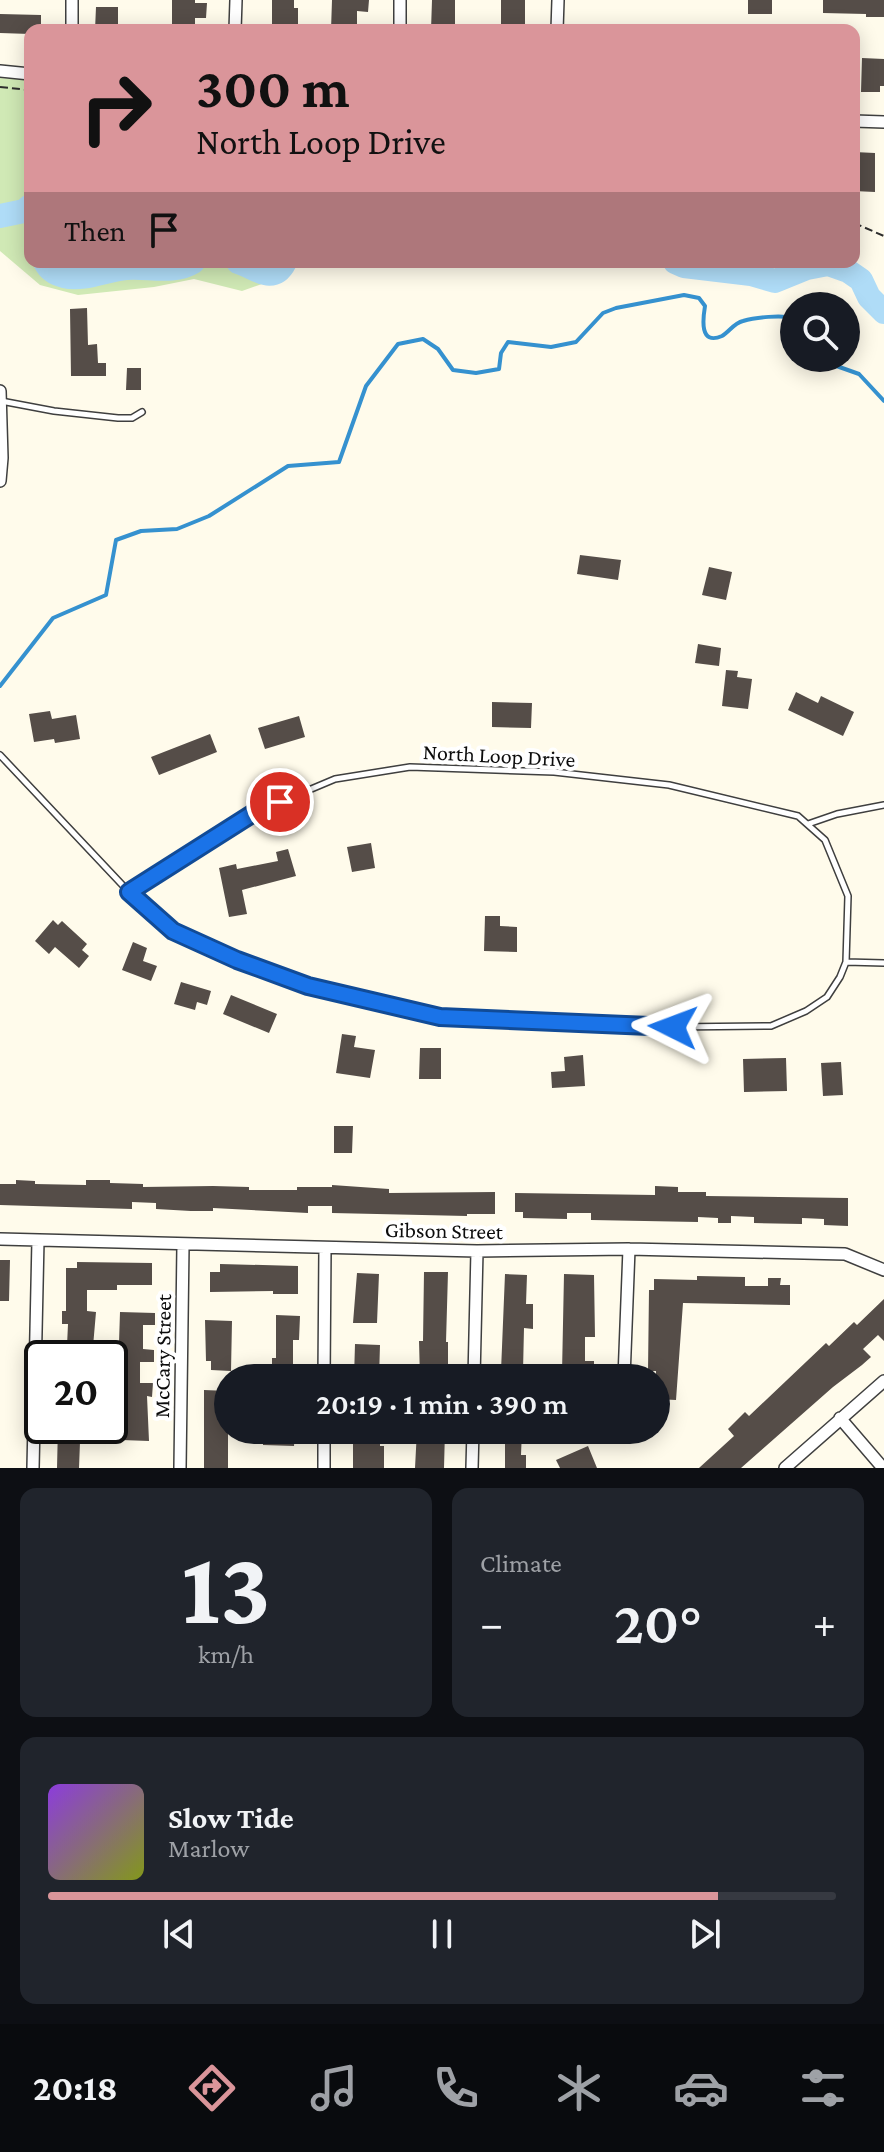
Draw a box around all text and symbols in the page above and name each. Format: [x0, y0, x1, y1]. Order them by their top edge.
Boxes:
icon: right [64, 56, 168, 160]
text: 300 m [196, 57, 350, 119]
text: North Loop Drive [196, 122, 446, 162]
icon: arrive [142, 208, 186, 252]
text: Then [64, 214, 126, 247]
map controls [780, 292, 860, 372]
button: search [780, 292, 860, 372]
street label: North Loop Drive [422, 739, 576, 772]
pin [246, 768, 314, 836]
icon: arrive [258, 780, 302, 824]
position arrow [631, 985, 715, 1069]
street label: Gibson Street [385, 1217, 504, 1244]
street label: McCary Street [149, 1293, 176, 1418]
speed limit sign: 20 [24, 1340, 128, 1444]
text: 20:19 · 1 min · 390 m [316, 1387, 568, 1420]
text: 13 [181, 1530, 271, 1645]
text: Climate [480, 1549, 562, 1578]
text: 20° [614, 1589, 702, 1656]
text: − [480, 1599, 503, 1647]
text: + [813, 1599, 836, 1647]
text: km/h [198, 1640, 254, 1669]
text: Slow Tide [168, 1801, 294, 1834]
text: Marlow [168, 1834, 249, 1863]
icon: previous [157, 1912, 201, 1956]
icon: pause [420, 1912, 464, 1956]
icon: next [683, 1912, 727, 1956]
icon: directions [184, 2060, 240, 2116]
icon: music [306, 2060, 362, 2116]
icon: phone [428, 2060, 484, 2116]
icon: climate [551, 2060, 607, 2116]
icon: car [673, 2060, 729, 2116]
icon: filters [795, 2060, 851, 2116]
text: 20:18 [33, 2068, 118, 2108]

